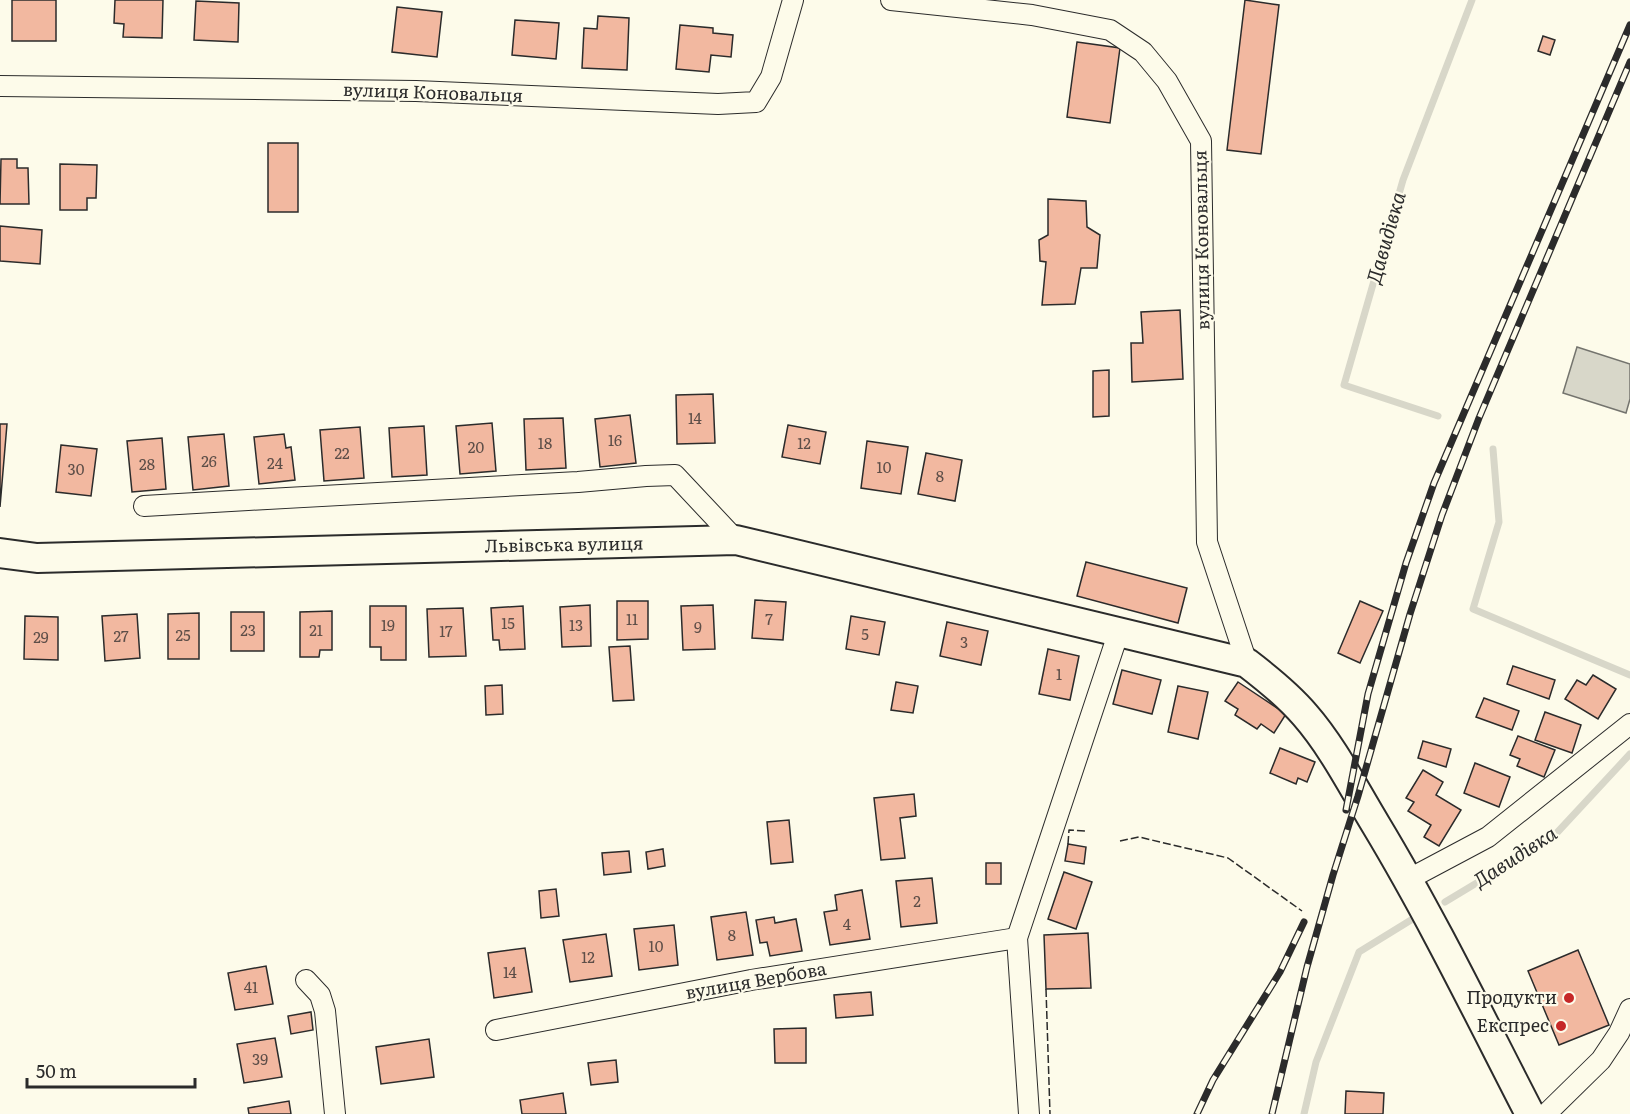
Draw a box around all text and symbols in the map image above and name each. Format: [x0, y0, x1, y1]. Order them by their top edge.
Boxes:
street label: вулиця Коновальця [343, 75, 524, 108]
street label: вулиця Коновальця [1185, 150, 1216, 330]
water label: Давидівка [1357, 187, 1412, 287]
house number: 14 [688, 406, 702, 429]
house number: 16 [608, 428, 622, 451]
house number: 18 [538, 431, 552, 454]
house number: 12 [797, 431, 811, 454]
house number: 20 [468, 435, 484, 458]
house number: 22 [334, 441, 350, 464]
house number: 26 [201, 449, 217, 472]
house number: 24 [267, 451, 283, 474]
house number: 28 [139, 452, 155, 475]
house number: 10 [877, 455, 892, 478]
house number: 30 [68, 457, 85, 480]
house number: 8 [936, 464, 944, 487]
street label: Львівська вулиця [484, 529, 644, 558]
house number: 11 [626, 607, 638, 630]
house number: 7 [765, 607, 773, 630]
house number: 15 [501, 611, 515, 634]
house number: 19 [381, 613, 395, 636]
house number: 13 [569, 613, 583, 636]
house number: 9 [694, 615, 702, 638]
house number: 23 [240, 618, 256, 641]
house number: 21 [309, 618, 323, 641]
house number: 17 [439, 619, 453, 642]
house number: 5 [861, 622, 869, 645]
house number: 25 [175, 623, 191, 646]
house number: 27 [113, 624, 129, 647]
house number: 29 [33, 625, 49, 648]
house number: 3 [960, 630, 968, 653]
house number: 1 [1056, 662, 1062, 685]
water label: Давидівка [1466, 817, 1562, 894]
house number: 2 [913, 889, 921, 912]
house number: 4 [843, 912, 851, 935]
house number: 8 [728, 923, 736, 946]
house number: 10 [649, 934, 664, 957]
house number: 12 [581, 945, 595, 968]
street label: вулиця Вербова [683, 954, 829, 1005]
house number: 14 [503, 960, 517, 983]
house number: 41 [244, 975, 258, 998]
place label: Продукти [1466, 983, 1557, 1010]
marker: Продукти [1562, 991, 1576, 1005]
place label: Експрес [1476, 1011, 1549, 1038]
marker: Експрес [1554, 1019, 1568, 1033]
house number: 39 [252, 1047, 268, 1070]
scale bar [27, 1051, 195, 1089]
text: 50 m [36, 1057, 77, 1084]

